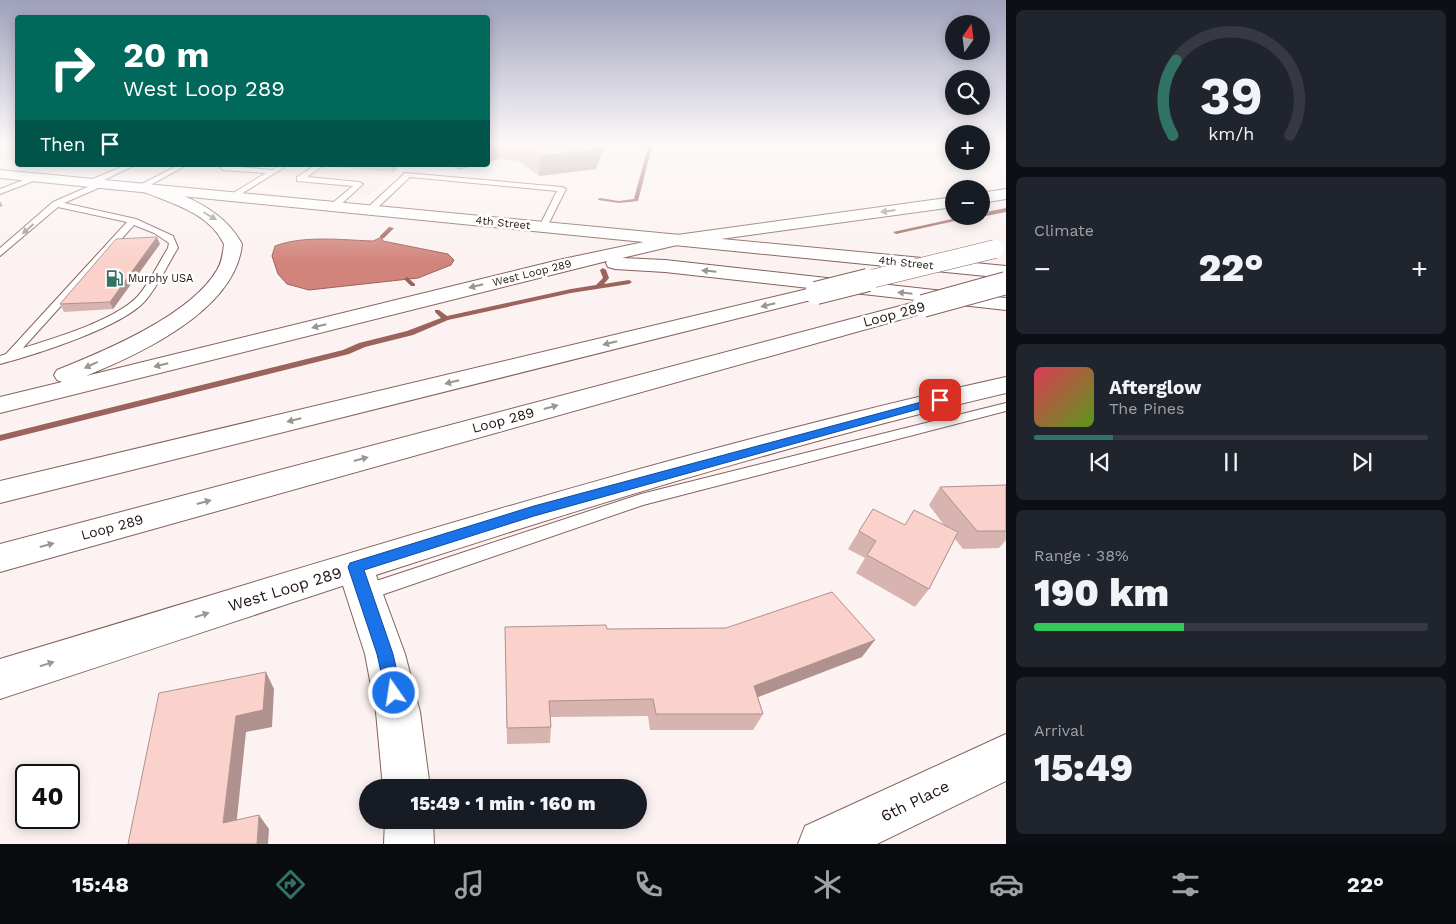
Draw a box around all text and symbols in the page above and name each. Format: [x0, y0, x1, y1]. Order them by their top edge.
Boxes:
north arrow [945, 15, 990, 60]
map controls [945, 15, 990, 225]
text: 20 m [123, 34, 209, 76]
icon: right [40, 35, 105, 100]
text: 39 [1200, 66, 1262, 127]
button: search [945, 70, 990, 115]
text: West Loop 289 [123, 76, 285, 101]
text: km/h [1208, 123, 1254, 144]
button: + [945, 125, 990, 170]
icon: arrive [96, 130, 124, 158]
text: Then [40, 133, 86, 156]
button: − [945, 180, 990, 225]
one-way arrow [880, 207, 896, 215]
one-way arrow [202, 212, 217, 220]
street label: 4th Street [475, 214, 531, 232]
text: Climate [1034, 221, 1094, 240]
one-way arrow [23, 223, 35, 235]
text: 22° [1199, 246, 1263, 290]
text: − [1034, 252, 1051, 285]
text: + [1411, 252, 1428, 285]
street label: 4th Street [878, 254, 934, 272]
street label: West Loop 289 [491, 257, 573, 289]
one-way arrow [701, 267, 717, 275]
fuel station icon: Murphy USA [104, 268, 124, 288]
place label: Murphy USA [128, 272, 193, 285]
one-way arrow [469, 283, 484, 291]
one-way arrow [897, 289, 913, 297]
street label: Loop 289 [861, 298, 927, 330]
one-way arrow [761, 301, 776, 309]
one-way arrow [311, 322, 326, 330]
one-way arrow [603, 339, 618, 347]
one-way arrow [84, 361, 98, 369]
one-way arrow [153, 361, 169, 369]
text: Afterglow [1109, 376, 1201, 399]
one-way arrow [445, 378, 460, 386]
pin [919, 379, 961, 421]
icon: arrive [926, 386, 954, 414]
text: The Pines [1109, 399, 1185, 418]
one-way arrow [544, 403, 559, 411]
street label: Loop 289 [470, 404, 536, 436]
one-way arrow [287, 416, 302, 424]
icon: previous [1086, 448, 1114, 476]
icon: pause [1217, 448, 1245, 476]
icon: next [1348, 448, 1376, 476]
one-way arrow [353, 455, 368, 463]
one-way arrow [196, 498, 211, 506]
street label: Loop 289 [79, 511, 145, 543]
one-way arrow [40, 540, 55, 548]
text: Range · 38% [1034, 546, 1129, 565]
street label: West Loop 289 [226, 563, 344, 615]
text: 190 km [1034, 571, 1169, 615]
one-way arrow [194, 611, 209, 619]
one-way arrow [39, 660, 54, 667]
position arrow [367, 666, 419, 718]
text: Arrival [1034, 721, 1084, 740]
text: 15:49 [1034, 746, 1133, 790]
speed limit sign: 40 [15, 764, 80, 829]
street label: 6th Place [878, 776, 952, 826]
text: 15:49 · 1 min · 160 m [410, 792, 596, 815]
icon: directions [273, 867, 308, 902]
icon: music [452, 867, 487, 902]
icon: phone [631, 867, 666, 902]
icon: climate [810, 867, 845, 902]
icon: car [989, 867, 1024, 902]
icon: filters [1168, 867, 1203, 902]
text: 15:48 [72, 872, 129, 897]
text: 22° [1347, 872, 1384, 897]

